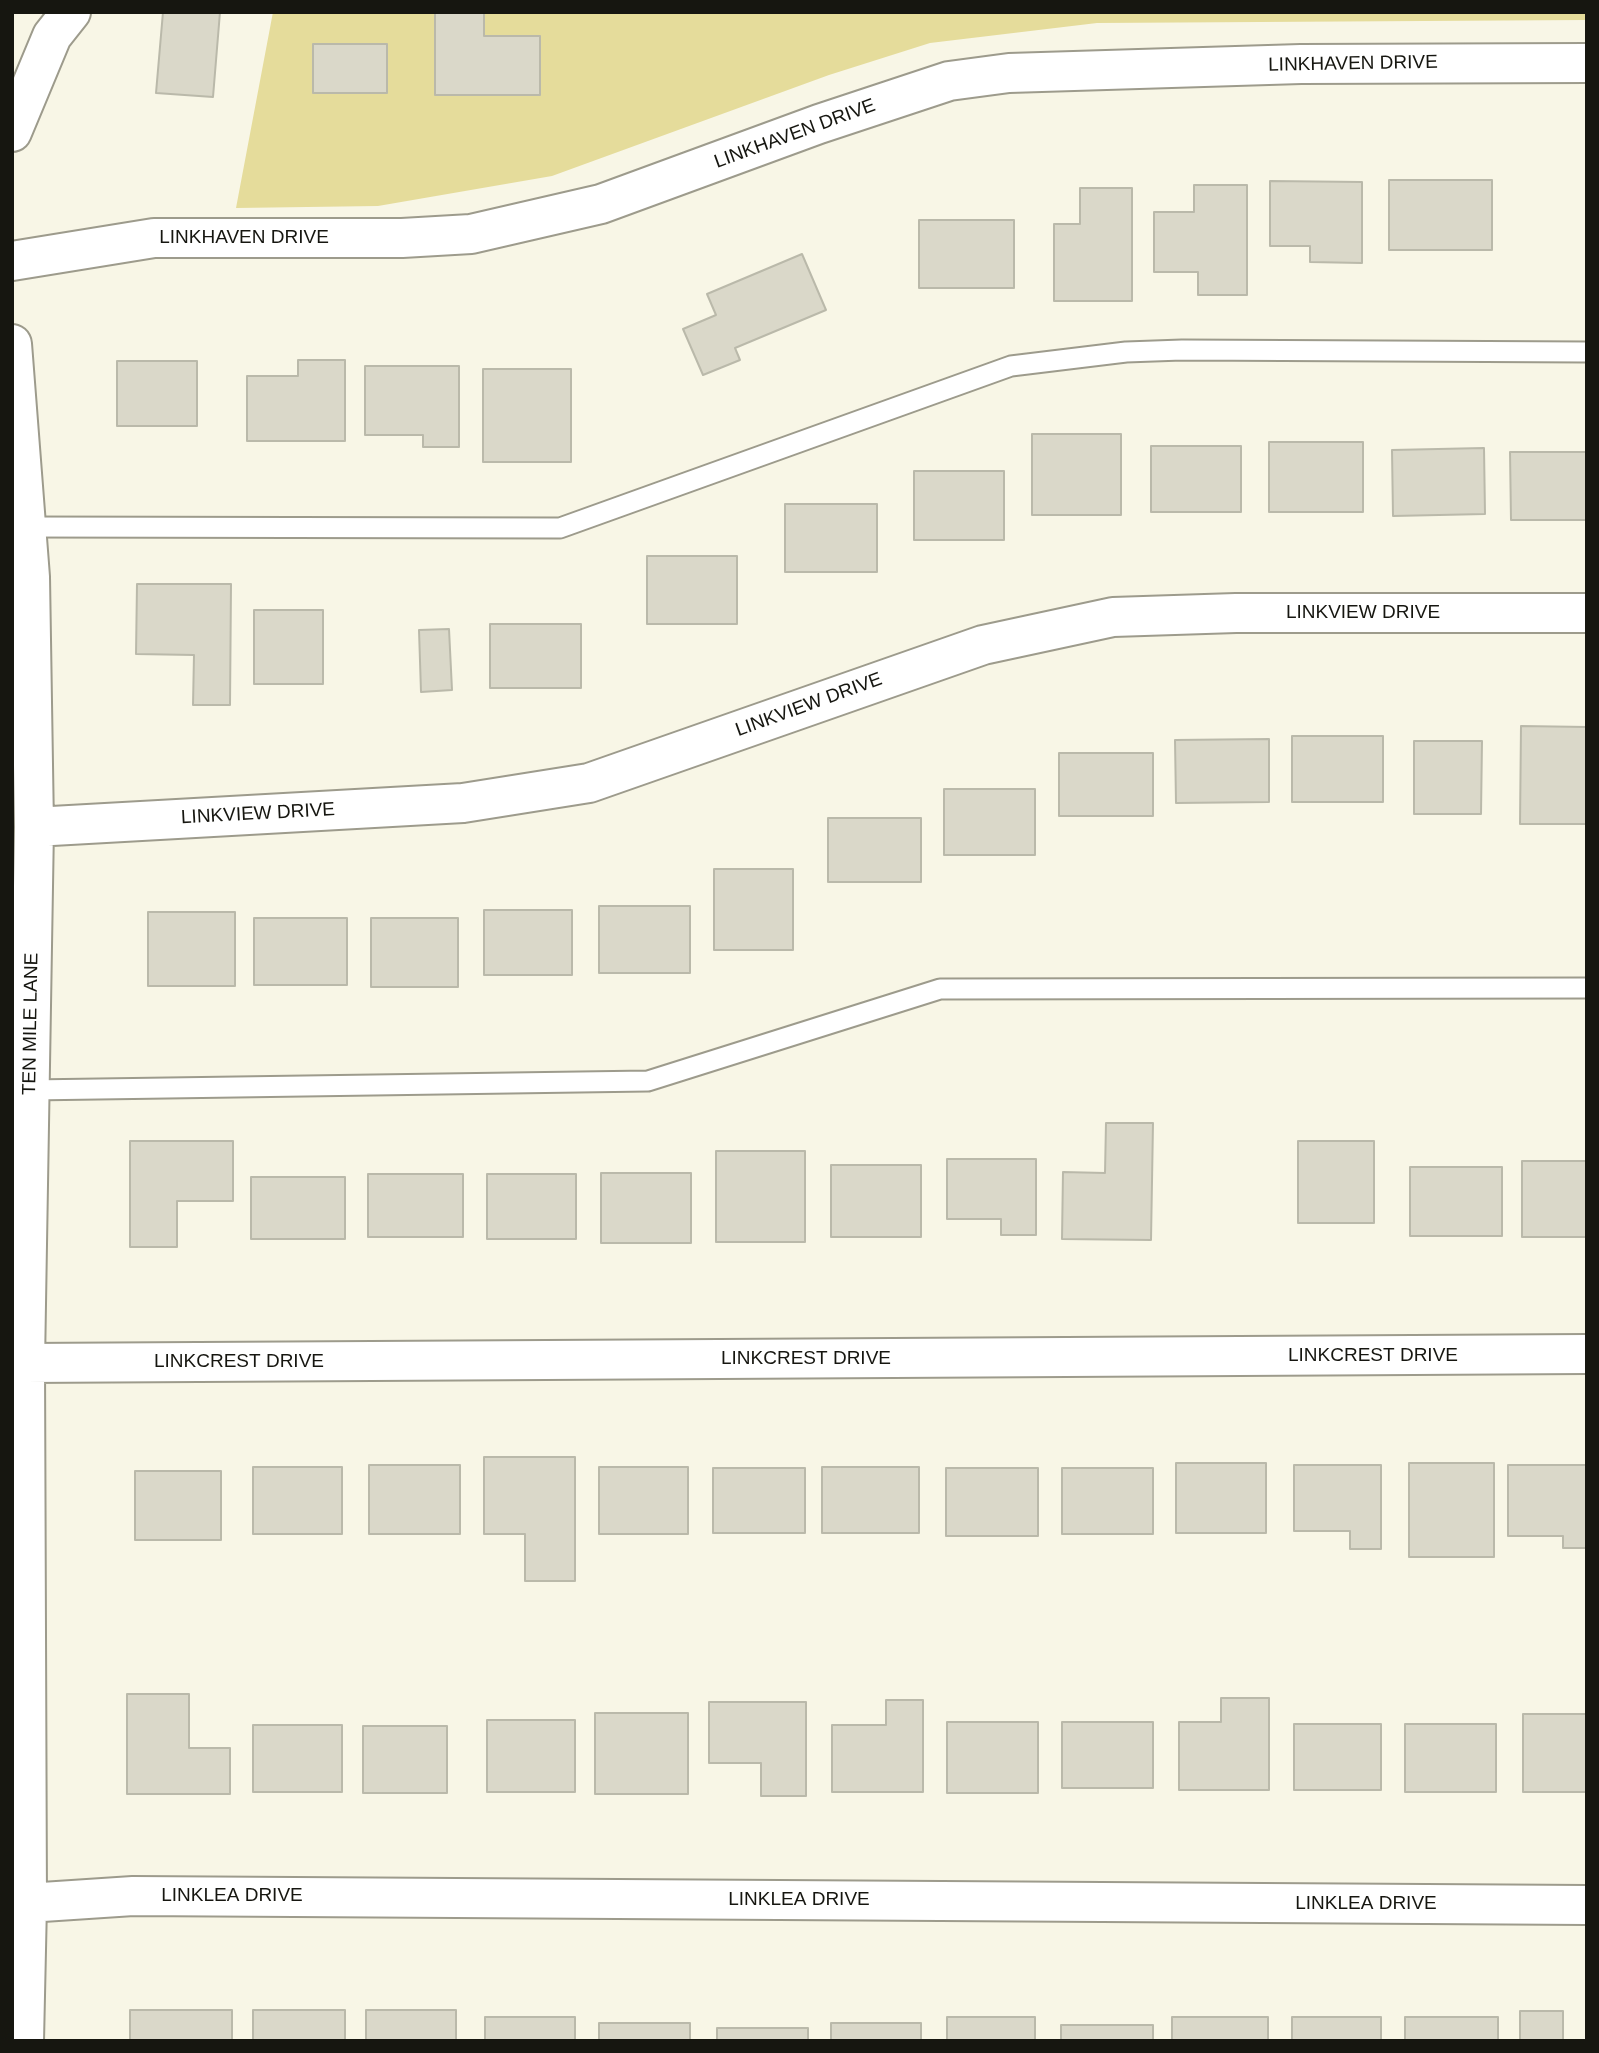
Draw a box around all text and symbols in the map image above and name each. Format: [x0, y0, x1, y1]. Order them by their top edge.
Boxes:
street label: LINKHAVEN DRIVE [1268, 51, 1438, 77]
street label: LINKHAVEN DRIVE [711, 94, 879, 174]
street label: LINKHAVEN DRIVE [159, 227, 329, 249]
street label: LINKVIEW DRIVE [1286, 602, 1440, 624]
street label: LINKVIEW DRIVE [733, 668, 885, 742]
street label: LINKVIEW DRIVE [180, 799, 336, 829]
street label: TEN MILE LANE [18, 953, 44, 1095]
street label: LINKCREST DRIVE [1288, 1345, 1458, 1367]
street label: LINKCREST DRIVE [721, 1348, 891, 1370]
street label: LINKCREST DRIVE [154, 1351, 324, 1373]
street label: LINKLEA DRIVE [161, 1885, 303, 1907]
street label: LINKLEA DRIVE [728, 1889, 870, 1911]
street label: LINKLEA DRIVE [1295, 1893, 1437, 1915]

